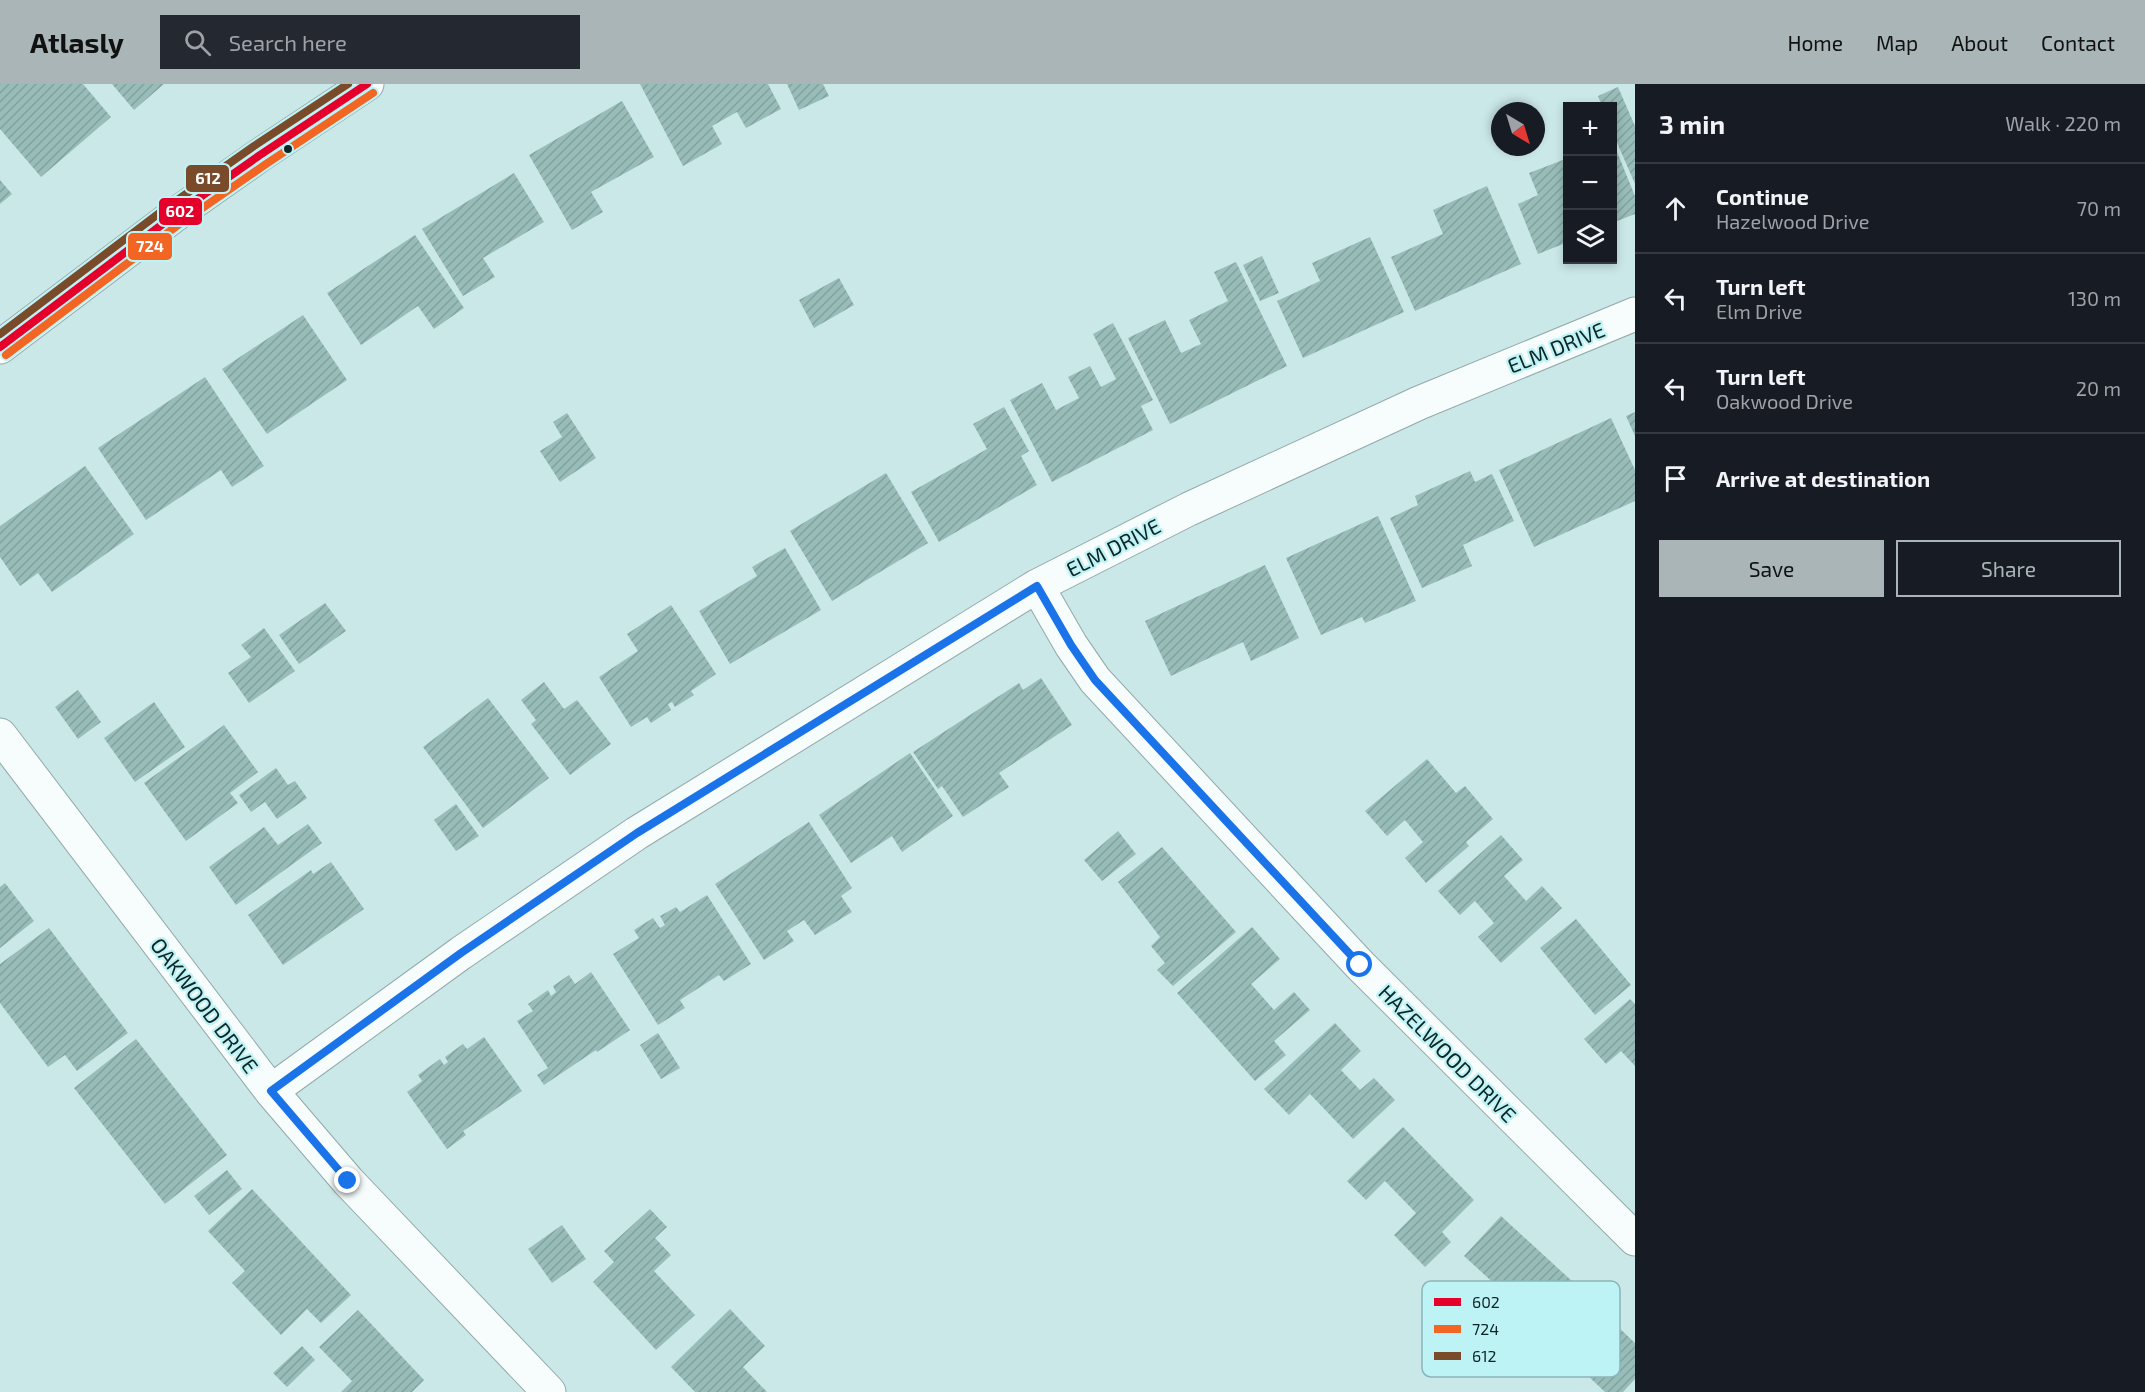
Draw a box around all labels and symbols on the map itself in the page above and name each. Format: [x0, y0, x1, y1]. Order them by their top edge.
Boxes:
north arrow [1491, 102, 1545, 156]
unlabelled marker [282, 143, 294, 155]
line badge: 612 [185, 164, 230, 193]
text: 612 [195, 168, 221, 187]
line badge: 602 [158, 197, 203, 226]
text: 602 [166, 201, 194, 220]
line badge: 724 [127, 232, 173, 261]
text: 724 [136, 236, 164, 255]
street label: ELM DRIVE [1504, 316, 1608, 378]
street label: ELM DRIVE [1062, 513, 1164, 581]
street label: OAKWOOD DRIVE [146, 932, 264, 1078]
route start [1346, 951, 1372, 977]
street label: HAZELWOOD DRIVE [1374, 979, 1522, 1127]
route end [334, 1167, 360, 1193]
legend [1422, 1281, 1620, 1377]
text: 602 [1472, 1292, 1500, 1311]
text: 724 [1472, 1319, 1499, 1338]
text: 612 [1472, 1346, 1497, 1365]

